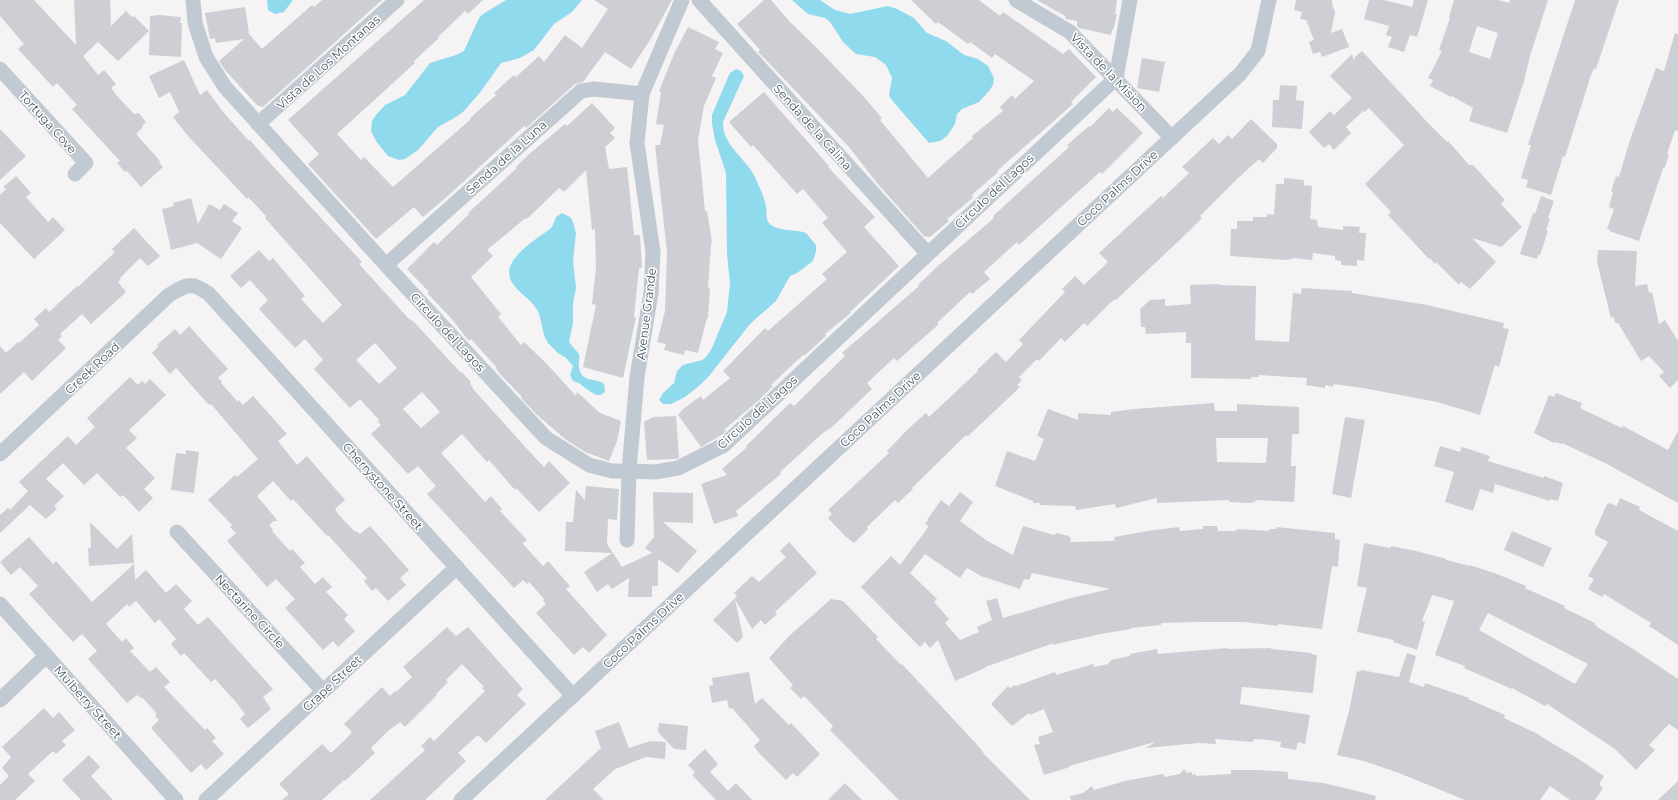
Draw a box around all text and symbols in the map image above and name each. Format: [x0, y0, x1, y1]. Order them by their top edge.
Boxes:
street label: Vista de Los Montanas [273, 12, 383, 112]
street label: Vista de la Mision [1068, 30, 1150, 114]
street label: Senda de la Calina [771, 81, 855, 173]
street label: Tortuga Cove [16, 88, 80, 156]
street label: Senda de la Luna [463, 117, 549, 197]
street label: Coco Palms Drive [1073, 147, 1161, 229]
street label: Circulo del Lagos [951, 150, 1037, 231]
street label: Avenue Grande [633, 267, 659, 361]
street label: Circulo del Lagos [408, 289, 489, 375]
street label: Creek Road [62, 339, 122, 397]
street label: Coco Palms Drive [836, 368, 924, 450]
street label: Circulo del Lagos [714, 372, 800, 452]
street label: Cherrystone Street [340, 439, 426, 533]
street label: Nectarine Circle [212, 571, 288, 651]
street label: Coco Palms Drive [599, 589, 687, 671]
street label: Grape Street [299, 652, 365, 714]
street label: Mulberry Street [51, 662, 125, 742]

